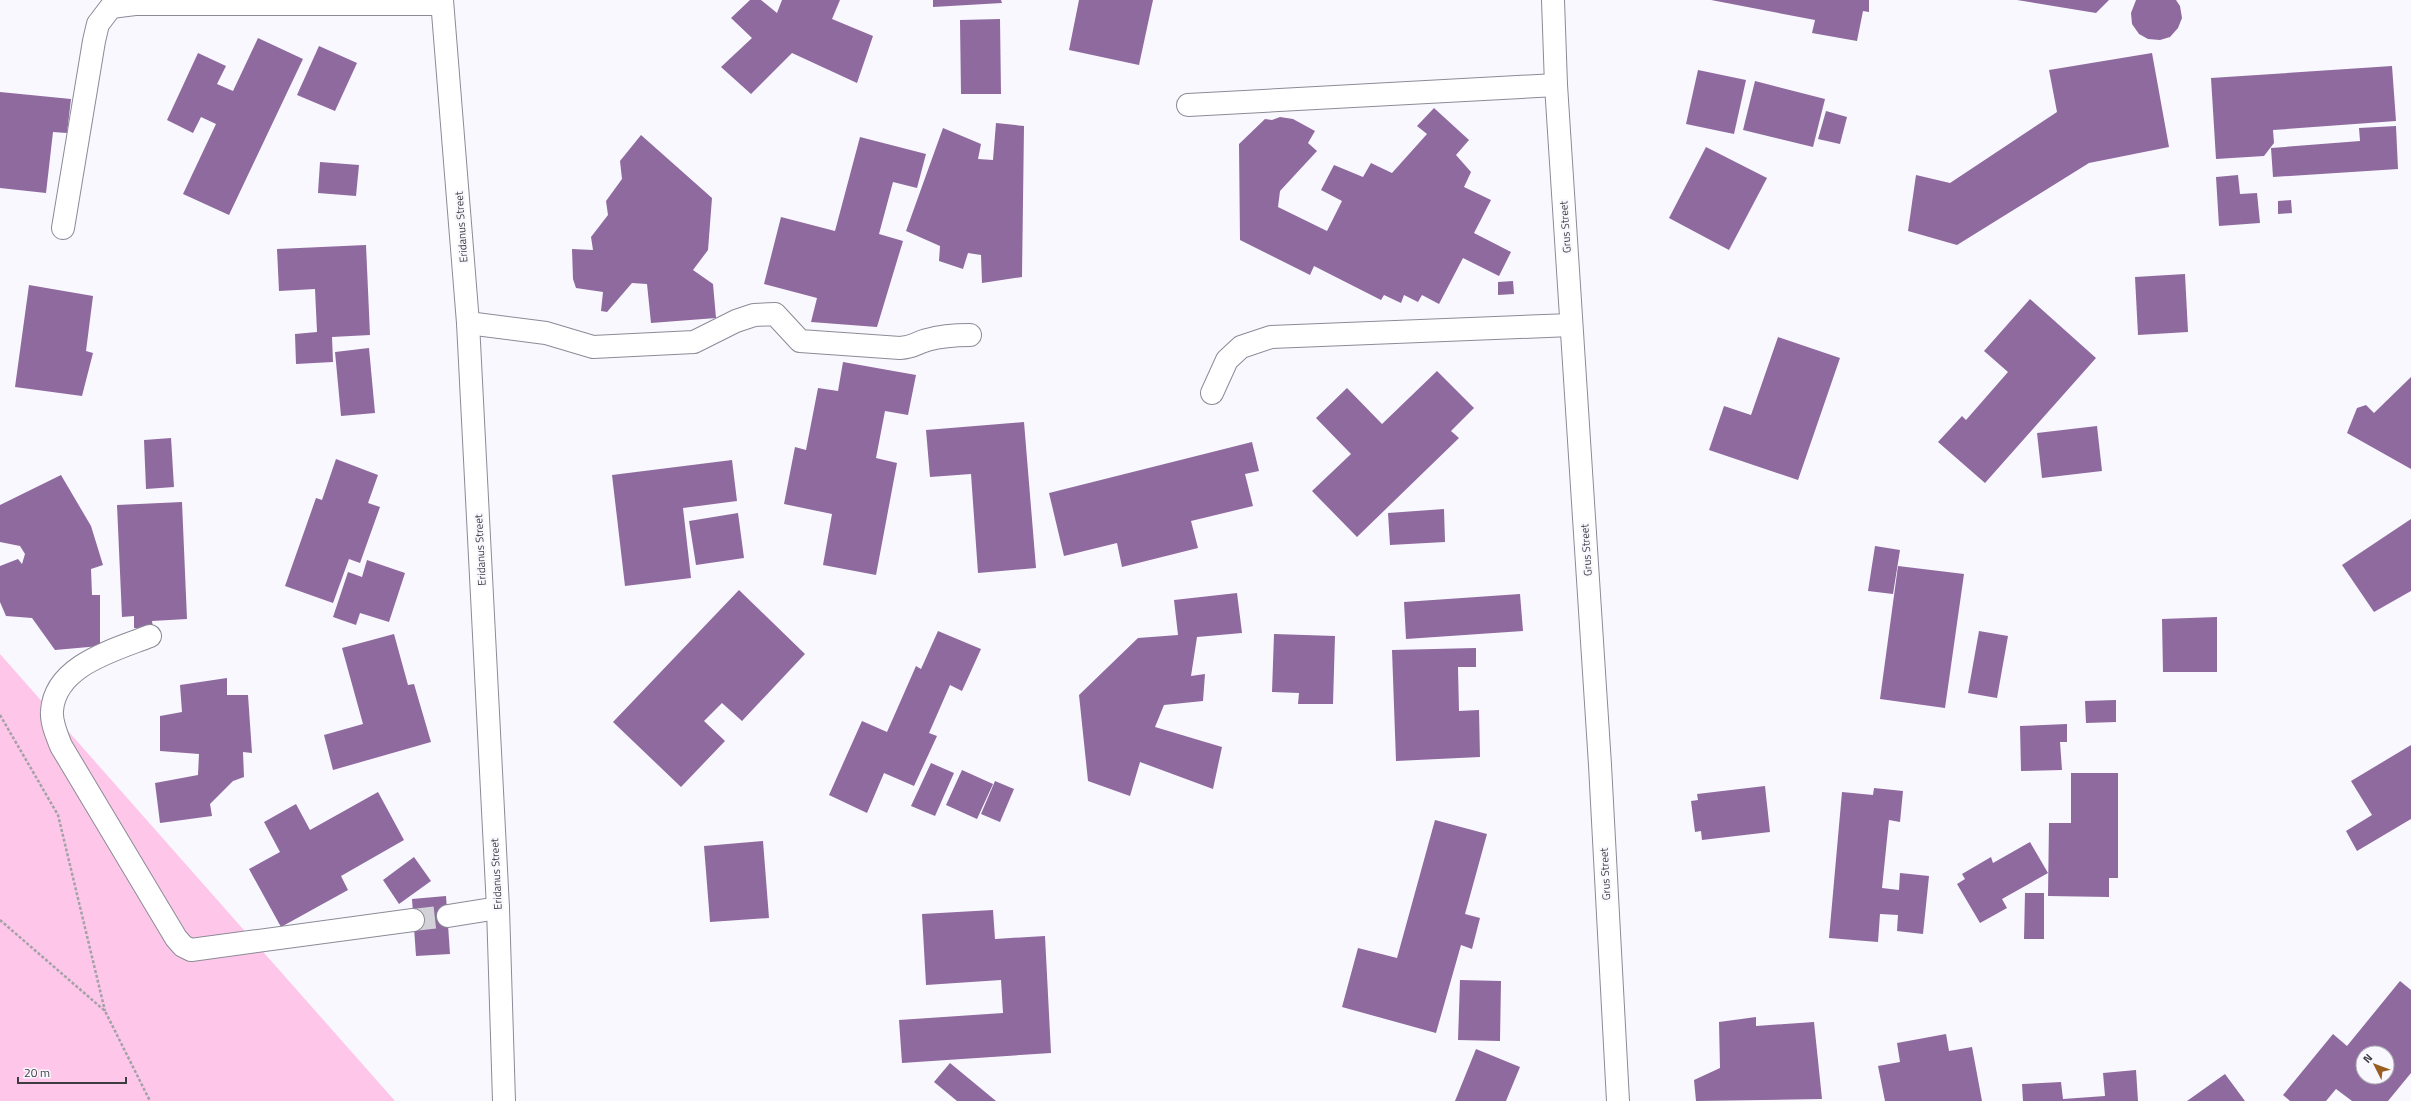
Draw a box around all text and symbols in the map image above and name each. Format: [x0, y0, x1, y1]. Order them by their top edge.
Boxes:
street label: Eridanus Street [451, 191, 471, 263]
street label: Grus Street [1555, 200, 1575, 254]
street label: Eridanus Street [470, 514, 490, 586]
street label: Grus Street [1576, 523, 1596, 577]
street label: Eridanus Street [486, 838, 506, 910]
street label: Grus Street [1596, 847, 1614, 901]
north arrow [2355, 1045, 2395, 1085]
text: N [2359, 1050, 2376, 1066]
scale bar [18, 1059, 126, 1085]
text: 20 m [24, 1063, 50, 1082]

